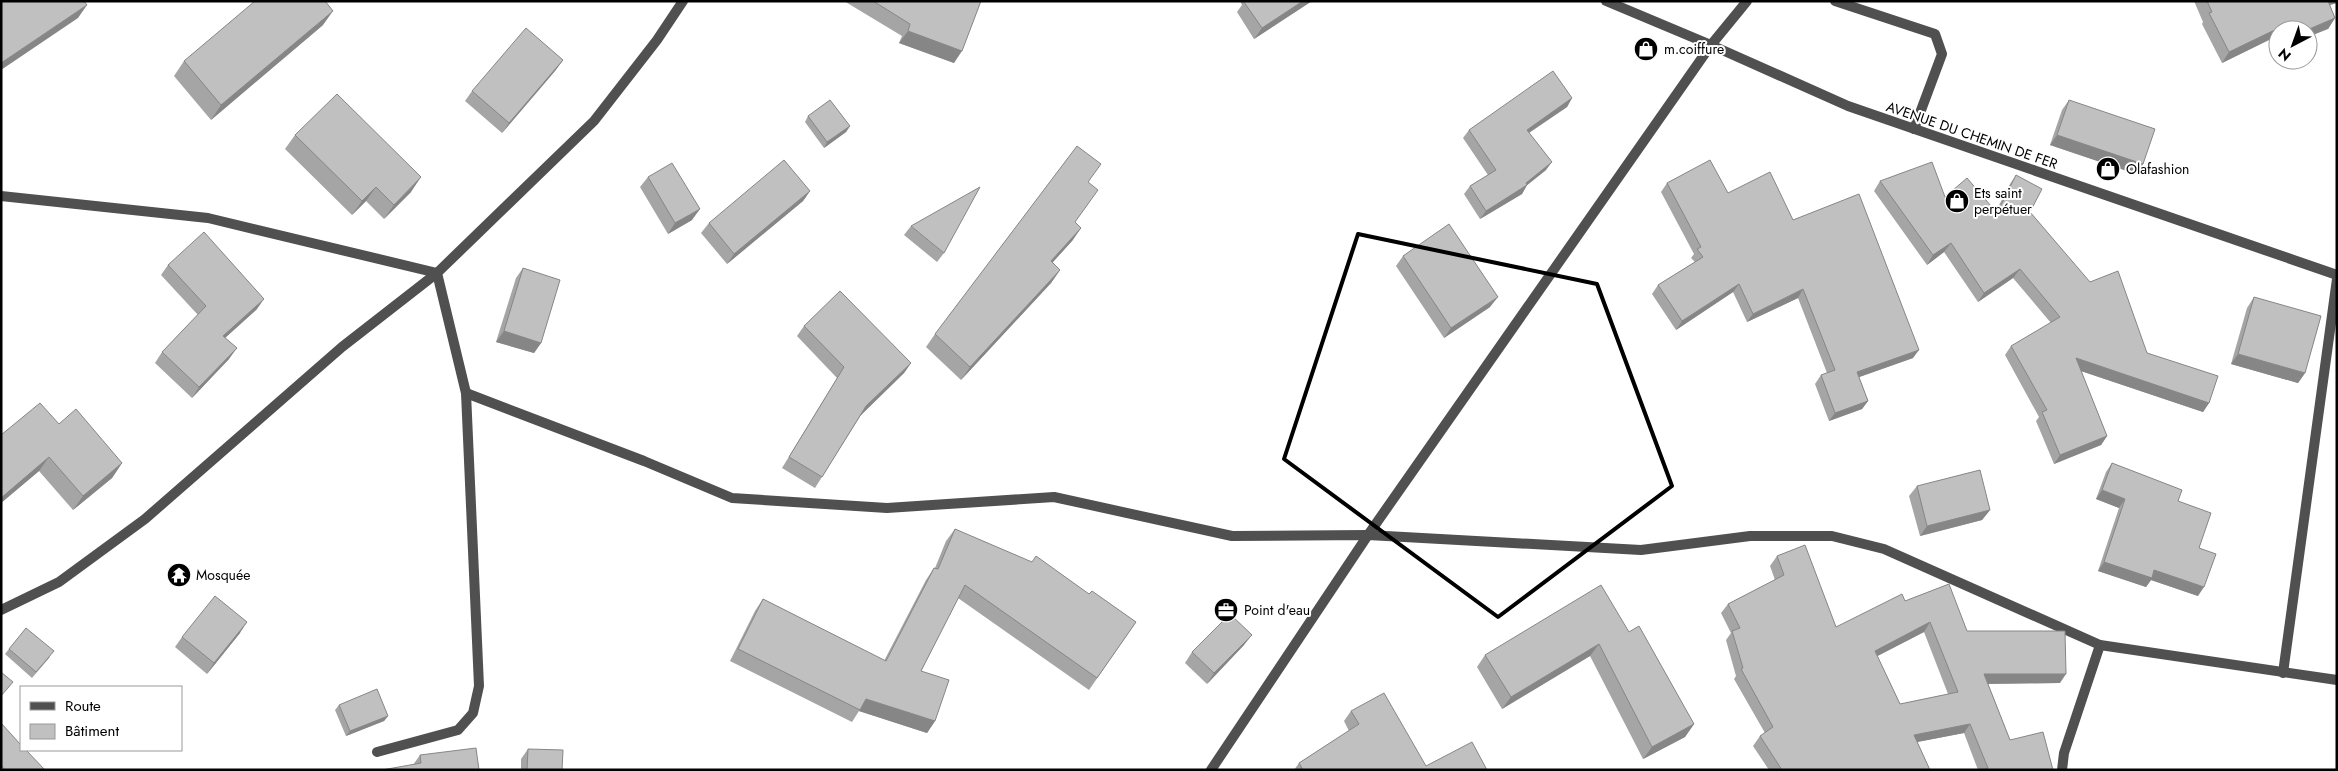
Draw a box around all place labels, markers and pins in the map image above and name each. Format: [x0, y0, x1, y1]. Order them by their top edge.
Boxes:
shop icon: m.coiffure [1633, 36, 1659, 62]
place label: m.coiffure [1664, 39, 1724, 59]
shop icon: Olafashion [2095, 156, 2121, 182]
place label: Olafashion [2126, 159, 2189, 179]
place label: Ets saint perpétuer [1974, 183, 2032, 219]
shop icon: Ets saint perpétuer [1944, 188, 1970, 214]
temple icon: Mosquée [166, 562, 192, 588]
place label: Mosquée [196, 565, 250, 585]
office icon: Point d'eau [1213, 597, 1239, 623]
place label: Point d'eau [1244, 600, 1310, 620]

